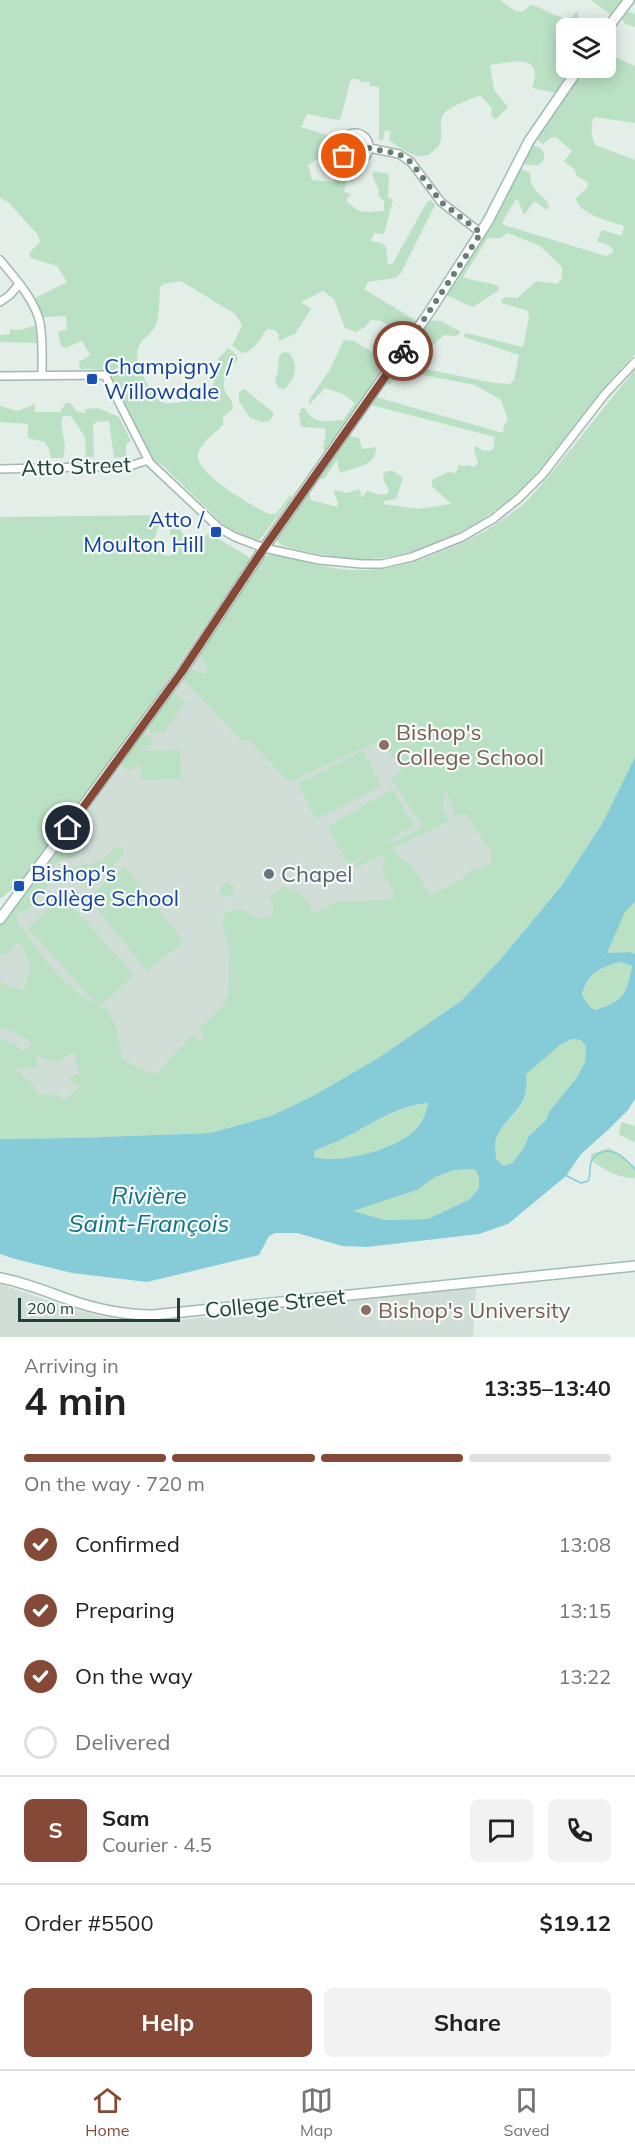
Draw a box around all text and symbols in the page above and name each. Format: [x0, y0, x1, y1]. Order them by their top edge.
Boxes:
map controls [556, 18, 616, 78]
button: layers [556, 18, 616, 78]
pin [318, 130, 369, 181]
icon: bag [327, 139, 360, 172]
courier [373, 321, 433, 381]
icon: bike [387, 335, 420, 368]
place label: Champigny / Willowdale [104, 352, 233, 405]
marker: Champigny / Willowdale [85, 372, 99, 386]
street label: Atto Street [21, 450, 132, 482]
place label: Atto / Moulton Hill [83, 505, 205, 558]
marker: Atto / Moulton Hill [209, 525, 223, 539]
place label: Bishop's College School [396, 718, 544, 771]
marker: Bishop's College School [377, 738, 391, 752]
pin [42, 802, 93, 853]
icon: home [51, 811, 84, 844]
place label: Bishop's Collège School [31, 859, 179, 912]
place label: Chapel [281, 860, 353, 888]
marker: Chapel [262, 867, 276, 881]
marker: Bishop's Collège School [12, 879, 26, 893]
water label: Rivière Saint-François [69, 1180, 229, 1238]
street label: College Street [203, 1282, 347, 1324]
scale bar [18, 1295, 180, 1322]
place label: Bishop's University [378, 1296, 571, 1324]
text: 200 m [27, 1298, 74, 1318]
marker: Bishop's University [359, 1303, 373, 1317]
text: Arriving in [24, 1353, 119, 1378]
text: 13:35–13:40 [483, 1374, 611, 1402]
text: 4 min [24, 1376, 127, 1425]
text: On the way · 720 m [24, 1471, 205, 1496]
icon: check [24, 1528, 57, 1561]
text: Confirmed [75, 1530, 180, 1558]
text: 13:08 [558, 1532, 611, 1557]
icon: check [24, 1594, 57, 1627]
text: Preparing [75, 1596, 175, 1624]
text: 13:15 [558, 1598, 611, 1623]
icon: check [24, 1660, 57, 1693]
text: On the way [75, 1662, 193, 1690]
text: 13:22 [558, 1664, 611, 1689]
text: Delivered [75, 1728, 170, 1756]
button: chat [470, 1799, 533, 1862]
button: phone [548, 1799, 611, 1862]
text: Sam [102, 1804, 150, 1832]
text: S [48, 1816, 63, 1844]
text: Courier · 4.5 [102, 1832, 212, 1857]
text: Order #5500 [24, 1909, 154, 1937]
text: $19.12 [540, 1909, 611, 1937]
button: Help [24, 1988, 312, 2057]
button: Share [324, 1988, 611, 2057]
tab: Home [85, 2084, 129, 2140]
tab: Map [300, 2084, 333, 2140]
tab: Saved [504, 2084, 550, 2140]

